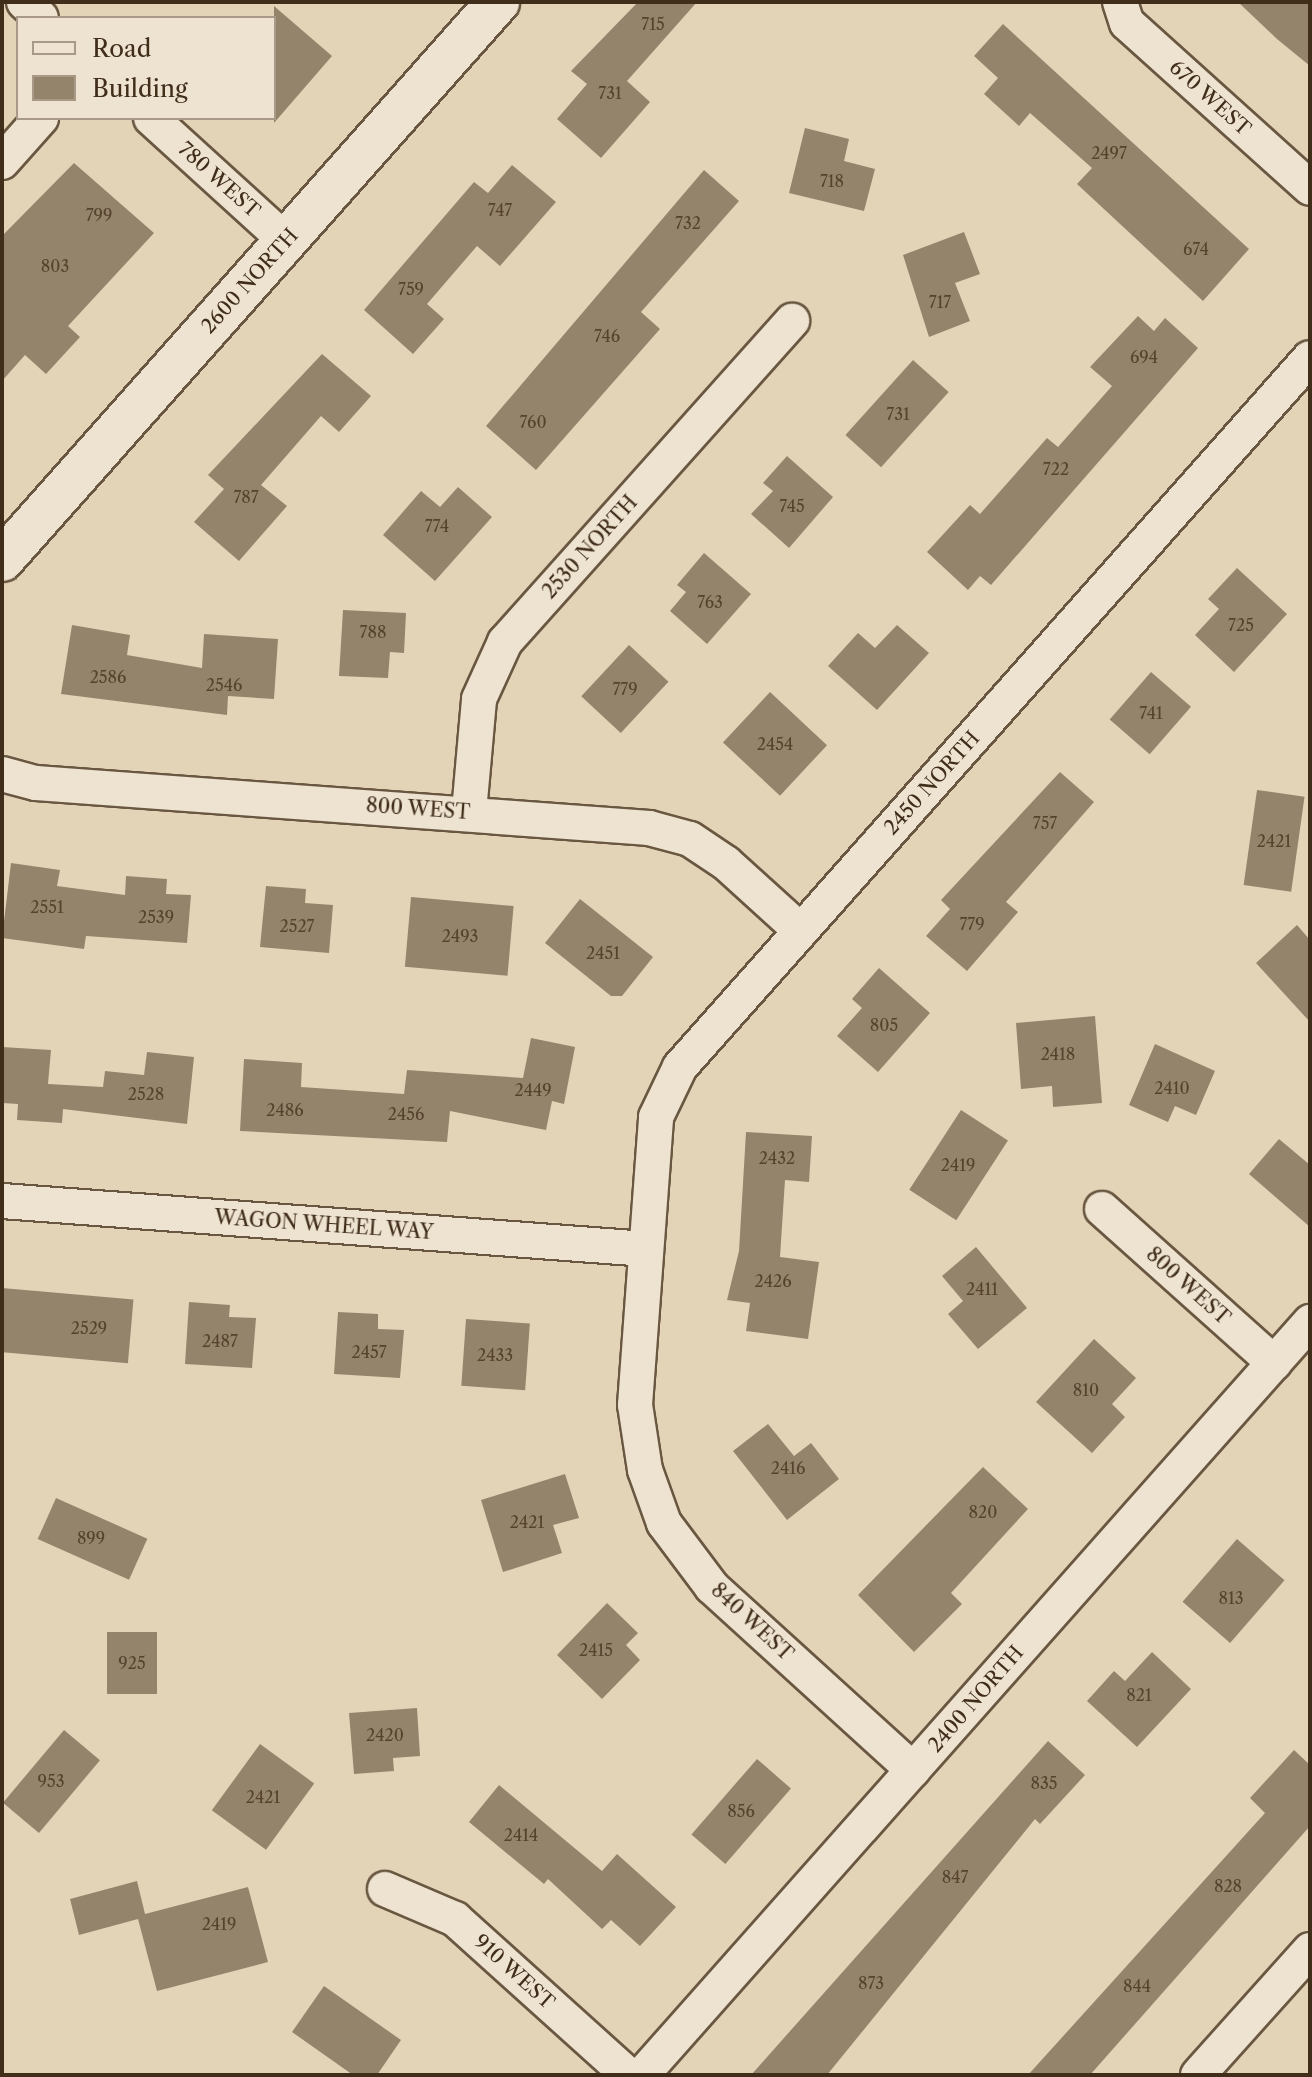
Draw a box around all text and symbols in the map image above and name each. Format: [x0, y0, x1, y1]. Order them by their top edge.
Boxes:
house number: 715 [641, 14, 665, 34]
legend [16, 16, 276, 120]
text: Road [92, 34, 151, 63]
street label: 670 WEST [1164, 55, 1256, 141]
text: Building [92, 74, 188, 103]
house number: 731 [598, 83, 622, 103]
street label: 780 WEST [173, 137, 265, 223]
house number: 2497 [1091, 143, 1127, 163]
house number: 718 [820, 171, 844, 191]
house number: 747 [488, 200, 512, 220]
house number: 799 [86, 205, 112, 225]
house number: 732 [675, 213, 701, 233]
street label: 2600 NORTH [197, 224, 303, 338]
house number: 674 [1183, 239, 1209, 259]
house number: 803 [41, 256, 69, 276]
house number: 759 [398, 279, 424, 299]
house number: 717 [929, 292, 951, 312]
house number: 746 [594, 326, 620, 346]
house number: 694 [1130, 347, 1158, 367]
house number: 731 [886, 404, 910, 424]
house number: 760 [519, 412, 547, 432]
house number: 722 [1043, 459, 1069, 479]
house number: 787 [233, 487, 259, 507]
street label: 2530 NORTH [537, 490, 643, 604]
house number: 745 [779, 496, 805, 516]
house number: 774 [425, 516, 449, 536]
house number: 763 [697, 592, 723, 612]
house number: 725 [1228, 615, 1254, 635]
house number: 788 [360, 622, 386, 642]
house number: 2586 [90, 667, 126, 687]
house number: 2546 [206, 675, 242, 695]
house number: 779 [612, 679, 638, 699]
house number: 741 [1139, 703, 1163, 723]
street label: 2450 NORTH [879, 726, 985, 840]
house number: 2454 [757, 734, 793, 754]
street label: 800 WEST [365, 793, 471, 825]
house number: 757 [1033, 813, 1057, 833]
house number: 2421 [1257, 831, 1291, 851]
house number: 2551 [30, 897, 64, 917]
house number: 2539 [138, 907, 174, 927]
house number: 779 [959, 914, 985, 934]
house number: 2527 [280, 916, 314, 936]
house number: 2493 [442, 926, 478, 946]
house number: 2451 [586, 943, 620, 963]
house number: 805 [870, 1015, 898, 1035]
house number: 2418 [1041, 1044, 1075, 1064]
house number: 2410 [1154, 1078, 1190, 1098]
house number: 2449 [514, 1080, 552, 1100]
house number: 2528 [128, 1084, 164, 1104]
house number: 2486 [266, 1100, 304, 1120]
house number: 2456 [388, 1104, 424, 1124]
house number: 2432 [759, 1148, 795, 1168]
house number: 2419 [941, 1155, 975, 1175]
street label: WAGON WHEEL WAY [213, 1205, 435, 1245]
street label: 800 WEST [1141, 1242, 1235, 1330]
house number: 2426 [754, 1271, 792, 1291]
house number: 2411 [966, 1279, 998, 1299]
house number: 2529 [71, 1318, 107, 1338]
house number: 2487 [202, 1331, 238, 1351]
house number: 2457 [351, 1342, 387, 1362]
house number: 2433 [477, 1345, 513, 1365]
house number: 810 [1073, 1380, 1099, 1400]
house number: 2416 [771, 1458, 805, 1478]
house number: 820 [969, 1502, 997, 1522]
house number: 2421 [510, 1512, 544, 1532]
house number: 899 [77, 1528, 105, 1548]
street label: 840 WEST [706, 1578, 798, 1666]
house number: 813 [1218, 1588, 1244, 1608]
house number: 2415 [579, 1640, 613, 1660]
street label: 2400 NORTH [923, 1641, 1029, 1757]
house number: 925 [118, 1653, 146, 1673]
house number: 821 [1126, 1685, 1152, 1705]
house number: 2420 [366, 1725, 404, 1745]
house number: 953 [38, 1771, 64, 1791]
house number: 835 [1031, 1773, 1057, 1793]
house number: 2421 [246, 1787, 280, 1807]
house number: 856 [727, 1801, 755, 1821]
house number: 2414 [504, 1825, 538, 1845]
house number: 847 [942, 1867, 968, 1887]
house number: 828 [1214, 1876, 1242, 1896]
house number: 2419 [202, 1914, 236, 1934]
street label: 910 WEST [469, 1929, 559, 2015]
house number: 873 [858, 1973, 884, 1993]
house number: 844 [1123, 1976, 1151, 1996]

